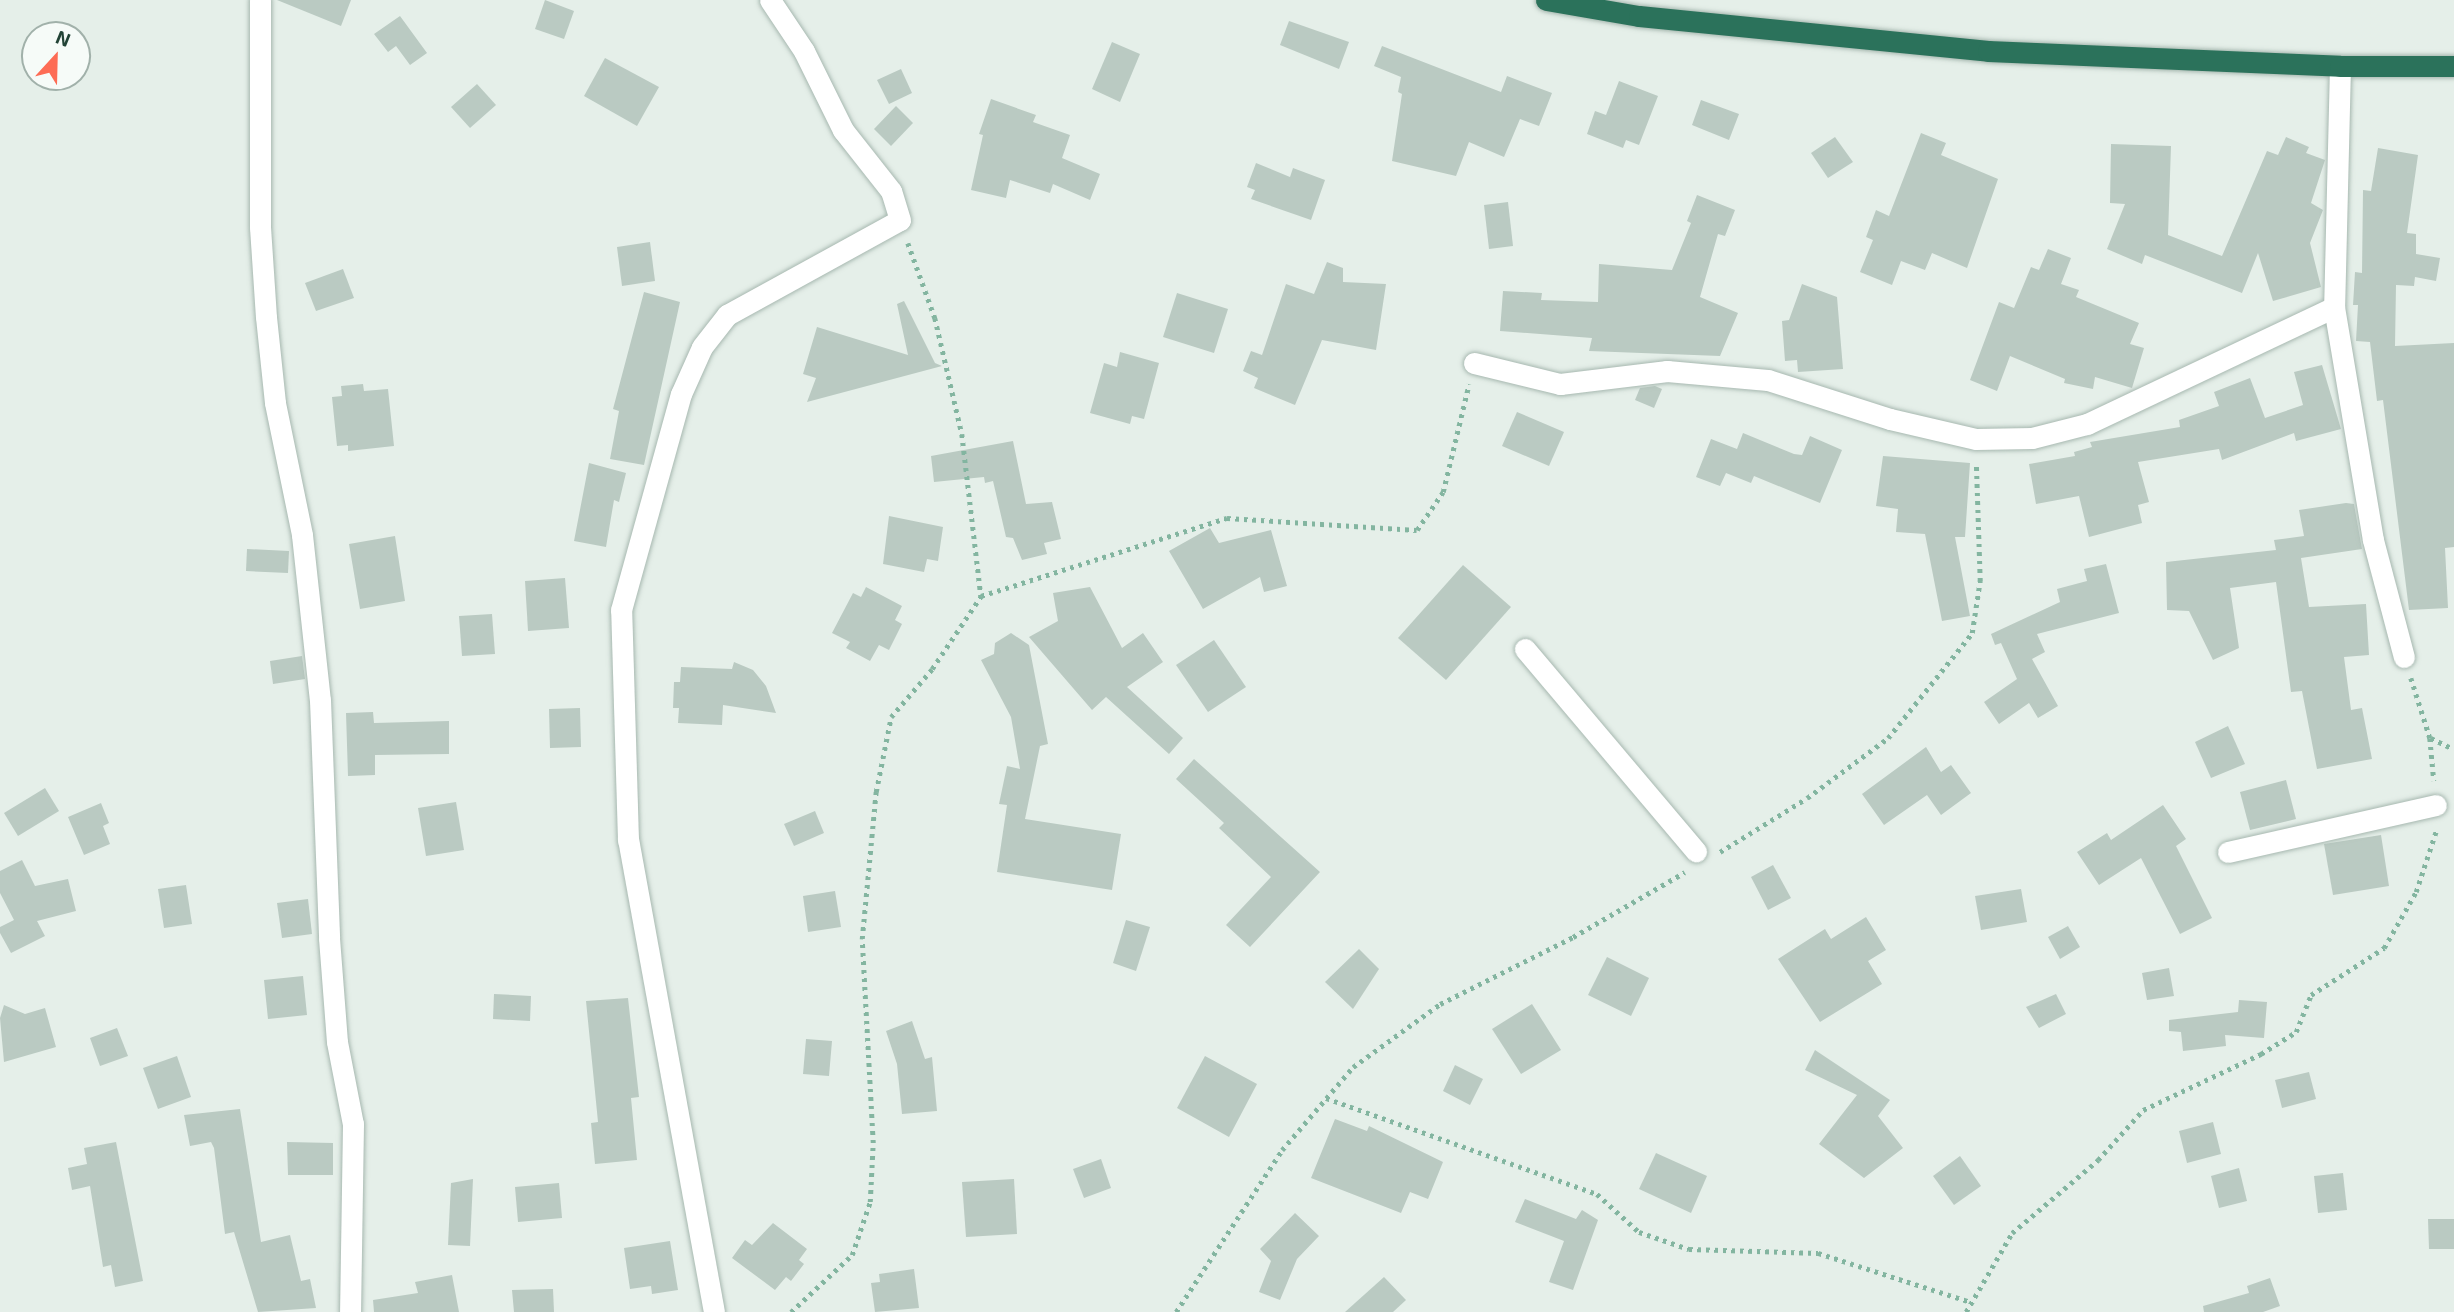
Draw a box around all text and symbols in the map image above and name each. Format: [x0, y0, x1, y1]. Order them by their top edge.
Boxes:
north arrow [21, 21, 91, 91]
text: N [53, 25, 74, 51]

